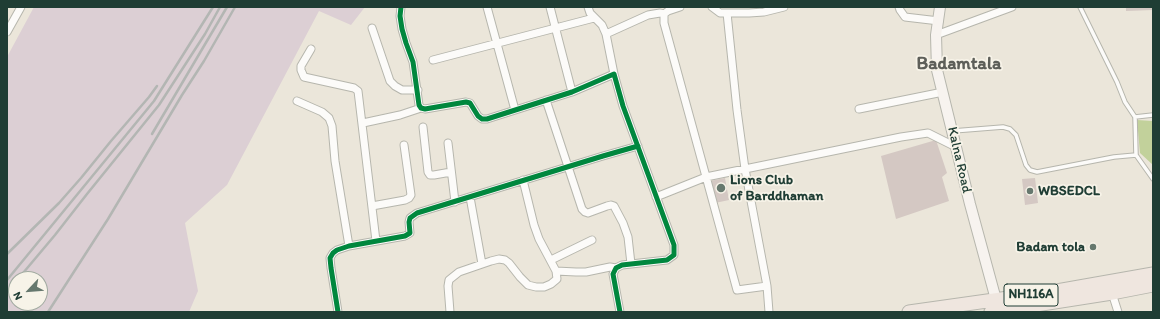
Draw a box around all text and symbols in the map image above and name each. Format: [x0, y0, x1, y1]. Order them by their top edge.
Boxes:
district label: Badamtala [917, 53, 1001, 75]
street label: Kalna Road [943, 125, 975, 195]
place label: Lions Club of Barddhaman [730, 172, 823, 204]
marker: Lions Club of Barddhaman [715, 182, 727, 194]
place label: WBSEDCL [1038, 183, 1100, 199]
marker: WBSEDCL [1025, 186, 1035, 196]
place label: Badam tola [1016, 239, 1085, 255]
marker: Badam tola [1088, 242, 1098, 252]
north arrow [8, 271, 48, 311]
road number: NH116A [1004, 284, 1058, 306]
text: N [10, 290, 25, 302]

